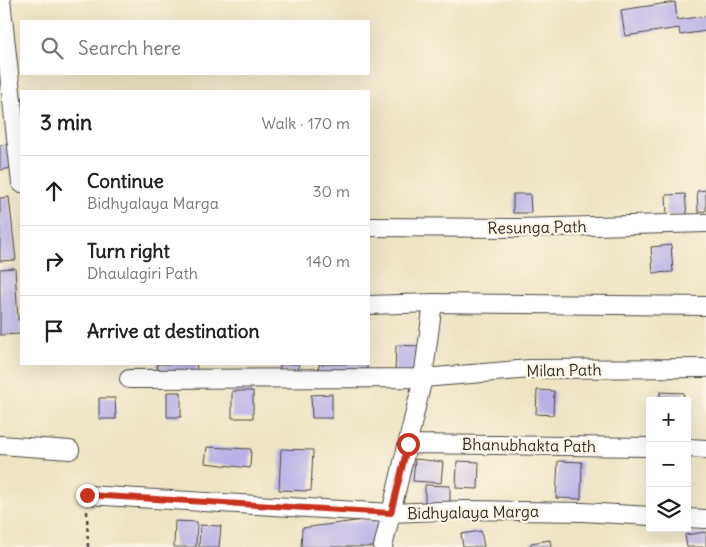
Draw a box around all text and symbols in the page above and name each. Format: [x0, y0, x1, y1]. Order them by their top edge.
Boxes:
search box [20, 20, 370, 75]
icon: search [38, 34, 66, 62]
text: Search here [78, 36, 181, 60]
text: 3 min [40, 109, 92, 136]
text: Walk · 170 m [261, 113, 350, 133]
text: Continue [87, 169, 164, 193]
icon: ahead [40, 177, 68, 205]
text: 30 m [313, 181, 350, 201]
text: Bidhyalaya Marga [87, 193, 219, 213]
street label: Resunga Path [487, 216, 587, 238]
text: Turn right [87, 239, 170, 263]
icon: right [40, 247, 68, 275]
text: 140 m [306, 251, 350, 271]
text: Dhaulagiri Path [87, 263, 198, 283]
icon: arrive [40, 317, 68, 345]
text: Arrive at destination [87, 319, 260, 343]
street label: Milan Path [526, 359, 602, 381]
map controls [646, 397, 691, 532]
button: + [646, 397, 691, 442]
route start [397, 433, 420, 456]
street label: Bhanubhakta Path [462, 434, 596, 456]
button: − [646, 442, 691, 487]
route end [76, 484, 99, 507]
button: layers [646, 487, 691, 532]
street label: Bidhyalaya Marga [407, 501, 539, 523]

